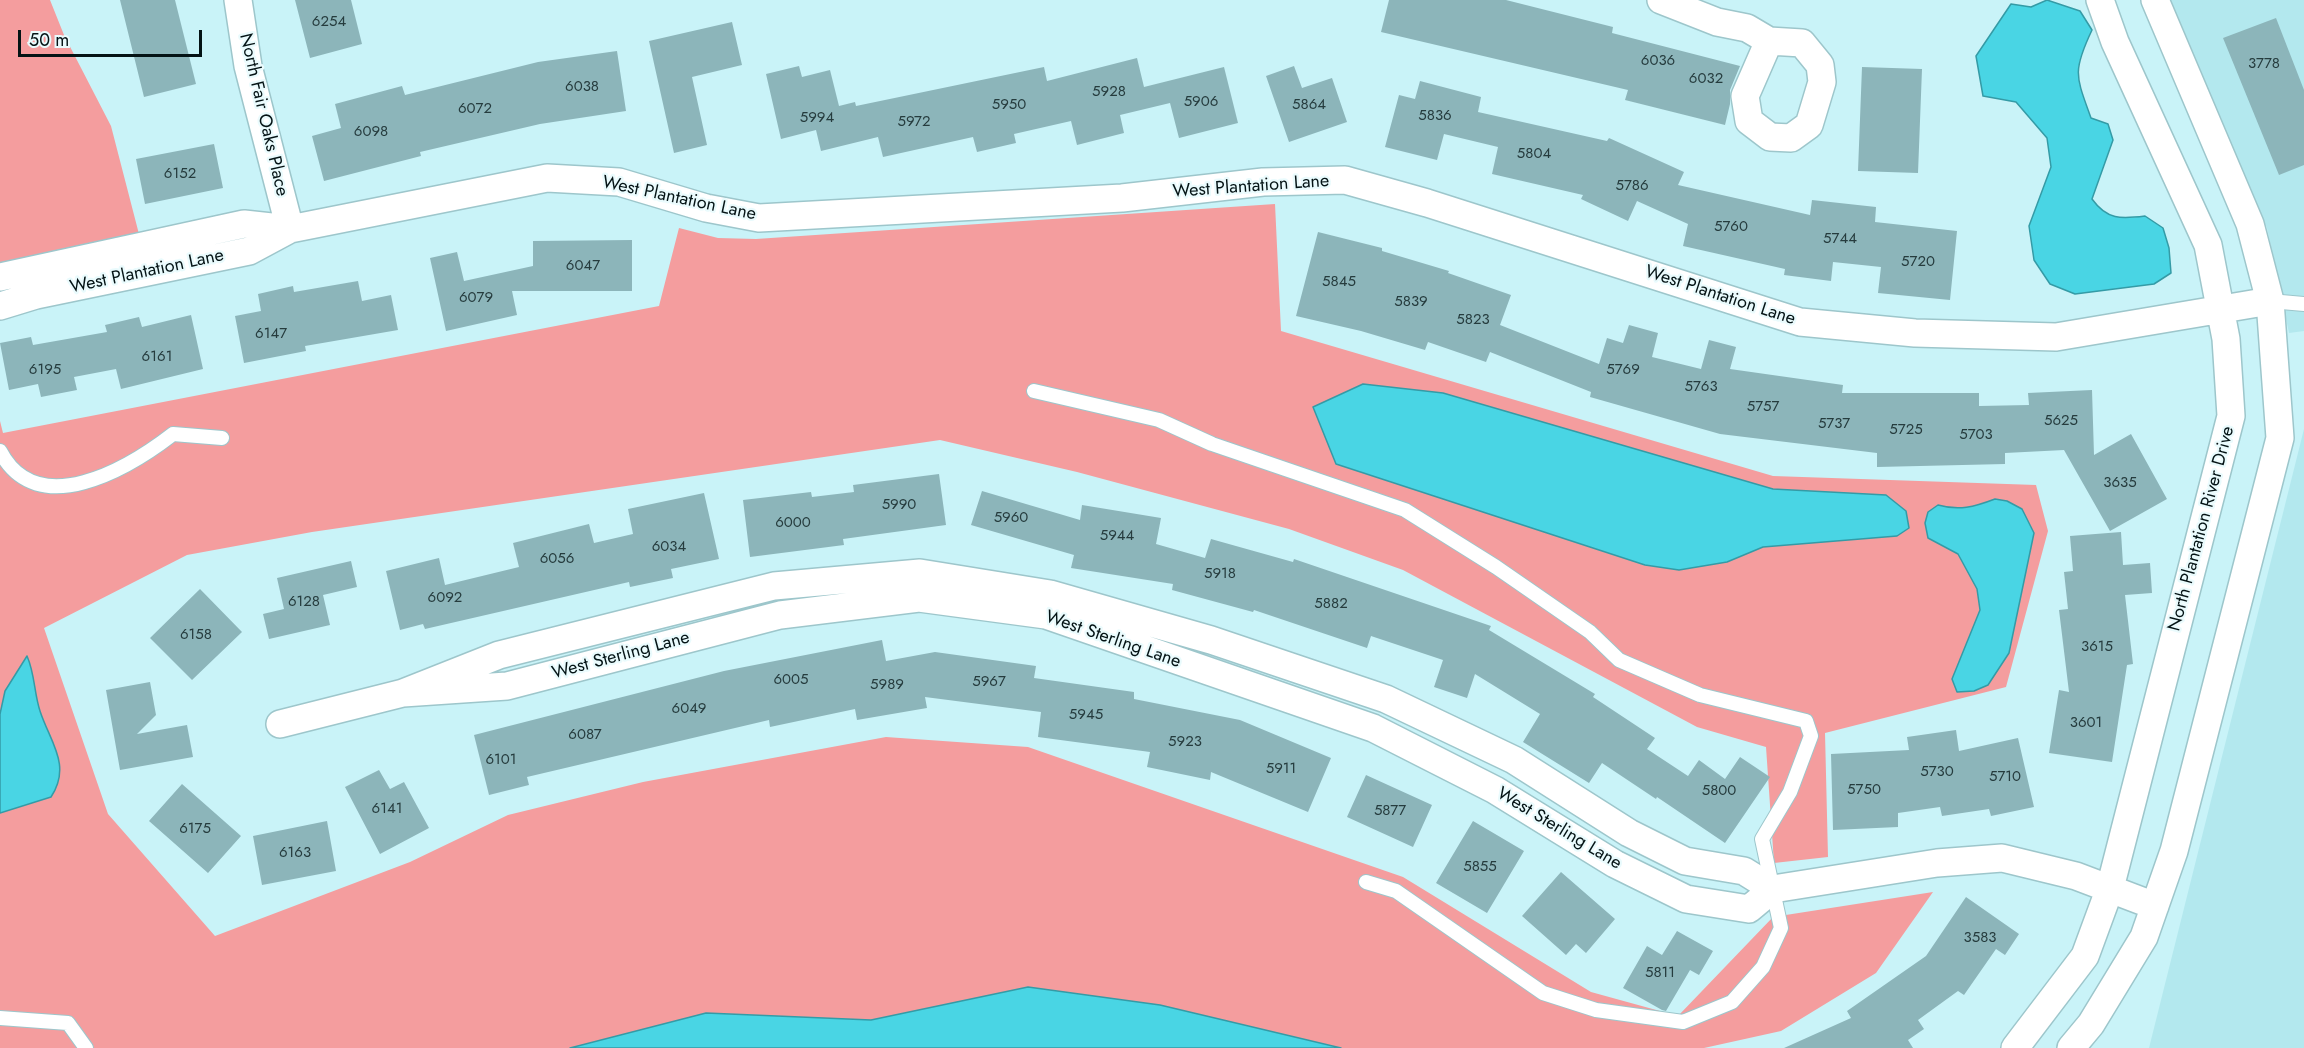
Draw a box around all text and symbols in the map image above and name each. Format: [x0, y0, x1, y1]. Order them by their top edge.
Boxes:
house number: 6254 [312, 13, 346, 31]
scale bar [21, 18, 206, 56]
text: 50 m [29, 27, 69, 53]
street label: North Fair Oaks Place [234, 31, 292, 199]
house number: 6036 [1641, 52, 1675, 70]
house number: 3778 [2248, 55, 2280, 73]
house number: 6032 [1689, 70, 1723, 88]
house number: 6038 [565, 78, 599, 96]
house number: 5928 [1092, 83, 1126, 101]
house number: 5906 [1184, 93, 1218, 111]
house number: 5950 [992, 96, 1026, 114]
house number: 5864 [1292, 96, 1326, 114]
house number: 6072 [458, 100, 492, 118]
house number: 5836 [1418, 107, 1452, 125]
house number: 5994 [800, 109, 834, 127]
house number: 5972 [897, 113, 931, 131]
house number: 6098 [354, 123, 388, 141]
house number: 5804 [1517, 145, 1551, 163]
house number: 6152 [164, 165, 196, 183]
street label: West Plantation Lane [1172, 171, 1330, 203]
street label: West Plantation Lane [600, 172, 758, 226]
house number: 5786 [1615, 177, 1649, 195]
house number: 5760 [1714, 218, 1748, 236]
house number: 5744 [1823, 230, 1857, 248]
street label: West Plantation Lane [68, 245, 226, 299]
house number: 5720 [1901, 253, 1935, 271]
house number: 6047 [566, 257, 600, 275]
street label: West Plantation Lane [1642, 261, 1798, 331]
house number: 5845 [1322, 273, 1356, 291]
house number: 6079 [459, 289, 493, 307]
house number: 5839 [1394, 293, 1428, 311]
house number: 5823 [1456, 311, 1490, 329]
house number: 6147 [255, 325, 287, 343]
house number: 6161 [142, 348, 172, 366]
house number: 6195 [29, 361, 61, 379]
house number: 5769 [1606, 361, 1640, 379]
house number: 5763 [1684, 378, 1718, 396]
house number: 5757 [1747, 398, 1779, 416]
house number: 5625 [2044, 412, 2078, 430]
house number: 5737 [1818, 415, 1850, 433]
house number: 5725 [1889, 421, 1923, 439]
street label: North Plantation River Drive [2164, 424, 2240, 634]
house number: 5703 [1959, 426, 1993, 444]
house number: 3635 [2103, 474, 2137, 492]
house number: 5990 [882, 496, 916, 514]
house number: 5960 [994, 509, 1028, 527]
house number: 6000 [775, 514, 811, 532]
house number: 5944 [1100, 527, 1134, 545]
house number: 6034 [652, 538, 686, 556]
house number: 6056 [540, 550, 574, 568]
house number: 5918 [1204, 565, 1236, 583]
house number: 6092 [428, 589, 462, 607]
house number: 6128 [288, 593, 320, 611]
house number: 5882 [1314, 595, 1348, 613]
street label: West Sterling Lane [1043, 607, 1183, 673]
house number: 6158 [180, 626, 212, 644]
street label: West Sterling Lane [550, 627, 692, 685]
house number: 3615 [2081, 638, 2113, 656]
house number: 6005 [773, 671, 809, 689]
house number: 5967 [972, 673, 1006, 691]
house number: 5989 [870, 676, 904, 694]
house number: 6049 [671, 700, 707, 718]
house number: 5945 [1069, 706, 1103, 724]
house number: 3601 [2070, 714, 2102, 732]
house number: 6087 [568, 726, 602, 744]
house number: 5923 [1168, 733, 1202, 751]
house number: 6101 [485, 751, 517, 769]
house number: 5911 [1266, 760, 1296, 778]
house number: 5730 [1920, 763, 1954, 781]
house number: 5710 [1989, 768, 2021, 786]
house number: 5750 [1847, 781, 1881, 799]
house number: 5800 [1702, 782, 1736, 800]
street label: West Sterling Lane [1493, 783, 1625, 875]
house number: 6141 [372, 800, 402, 818]
house number: 5877 [1374, 802, 1406, 820]
house number: 6175 [179, 820, 211, 838]
house number: 6163 [279, 844, 311, 862]
house number: 5855 [1463, 858, 1497, 876]
house number: 3583 [1963, 929, 1997, 947]
house number: 5811 [1645, 964, 1675, 982]

